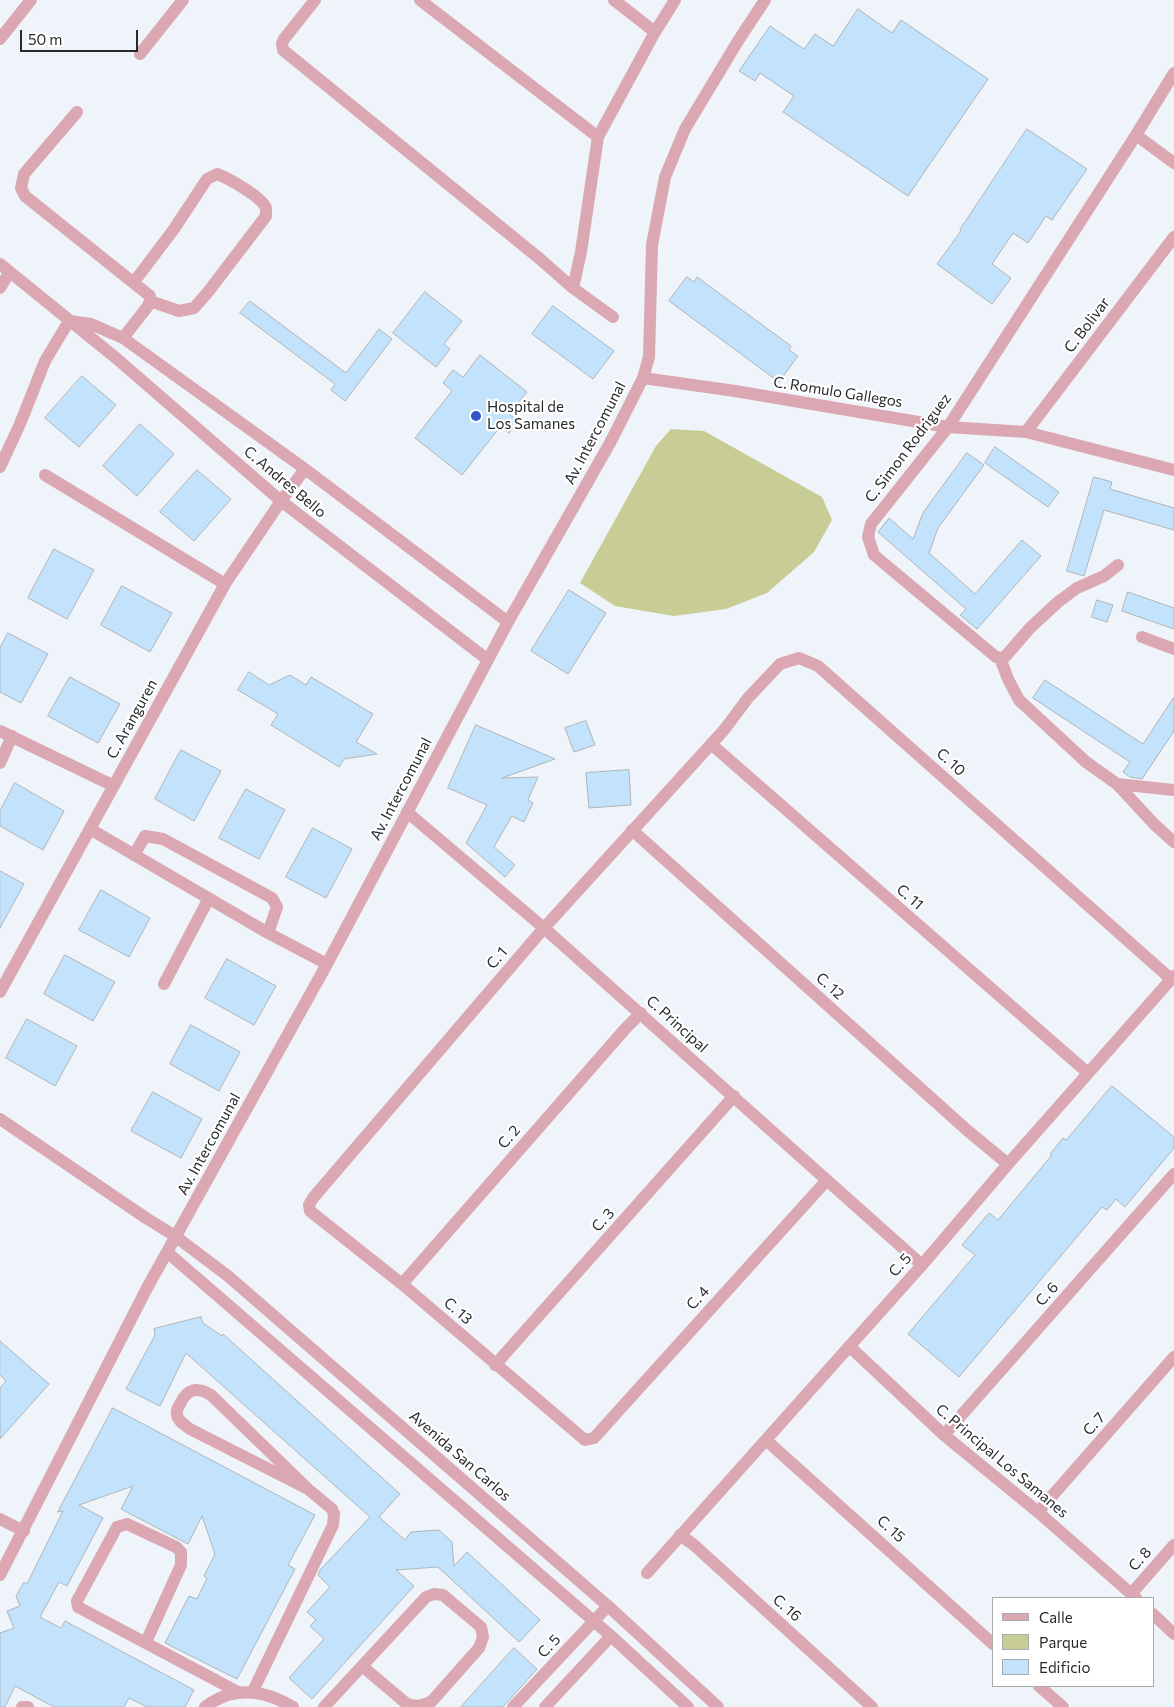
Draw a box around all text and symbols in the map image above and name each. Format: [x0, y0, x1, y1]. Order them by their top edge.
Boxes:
scale bar [22, 20, 140, 52]
text: 50 m [28, 30, 62, 48]
street label: C. Bolivar [1060, 294, 1114, 356]
street label: C. Romulo Gallegos [772, 373, 904, 411]
street label: Av. Intercomunal [560, 379, 630, 487]
street label: C. Simon Rodriguez [861, 390, 955, 506]
place label: Hospital de Los Samanes [487, 398, 575, 433]
marker: Hospital de Los Samanes [469, 409, 483, 423]
street label: C. Andres Bello [240, 442, 330, 522]
street label: C. Aranguren [103, 676, 161, 762]
street label: Av. Intercomunal [366, 735, 436, 843]
street label: C. 10 [933, 744, 969, 780]
street label: C. 11 [893, 881, 927, 913]
street label: C. 1 [483, 943, 511, 973]
street label: C. 12 [812, 969, 848, 1003]
street label: C. Principal [643, 992, 711, 1056]
street label: Av. Intercomunal [174, 1090, 244, 1198]
street label: C. 2 [494, 1122, 524, 1152]
street label: C. 3 [588, 1205, 618, 1235]
street label: C. 5 [885, 1250, 915, 1280]
street label: C. 6 [1032, 1278, 1062, 1310]
street label: C. 4 [683, 1282, 713, 1314]
street label: C. 13 [440, 1294, 476, 1328]
street label: C. Principal Los Samanes [932, 1400, 1072, 1522]
street label: Avenida San Carlos [406, 1407, 514, 1505]
street label: C. 7 [1079, 1409, 1109, 1439]
street label: C. 15 [873, 1512, 909, 1546]
street label: C. 8 [1125, 1543, 1155, 1575]
street label: C. 16 [769, 1591, 805, 1625]
legend [992, 1597, 1154, 1687]
text: Calle [1039, 1608, 1073, 1626]
street label: C. 5 [534, 1631, 564, 1661]
text: Parque [1039, 1633, 1087, 1651]
text: Edificio [1039, 1658, 1090, 1676]

